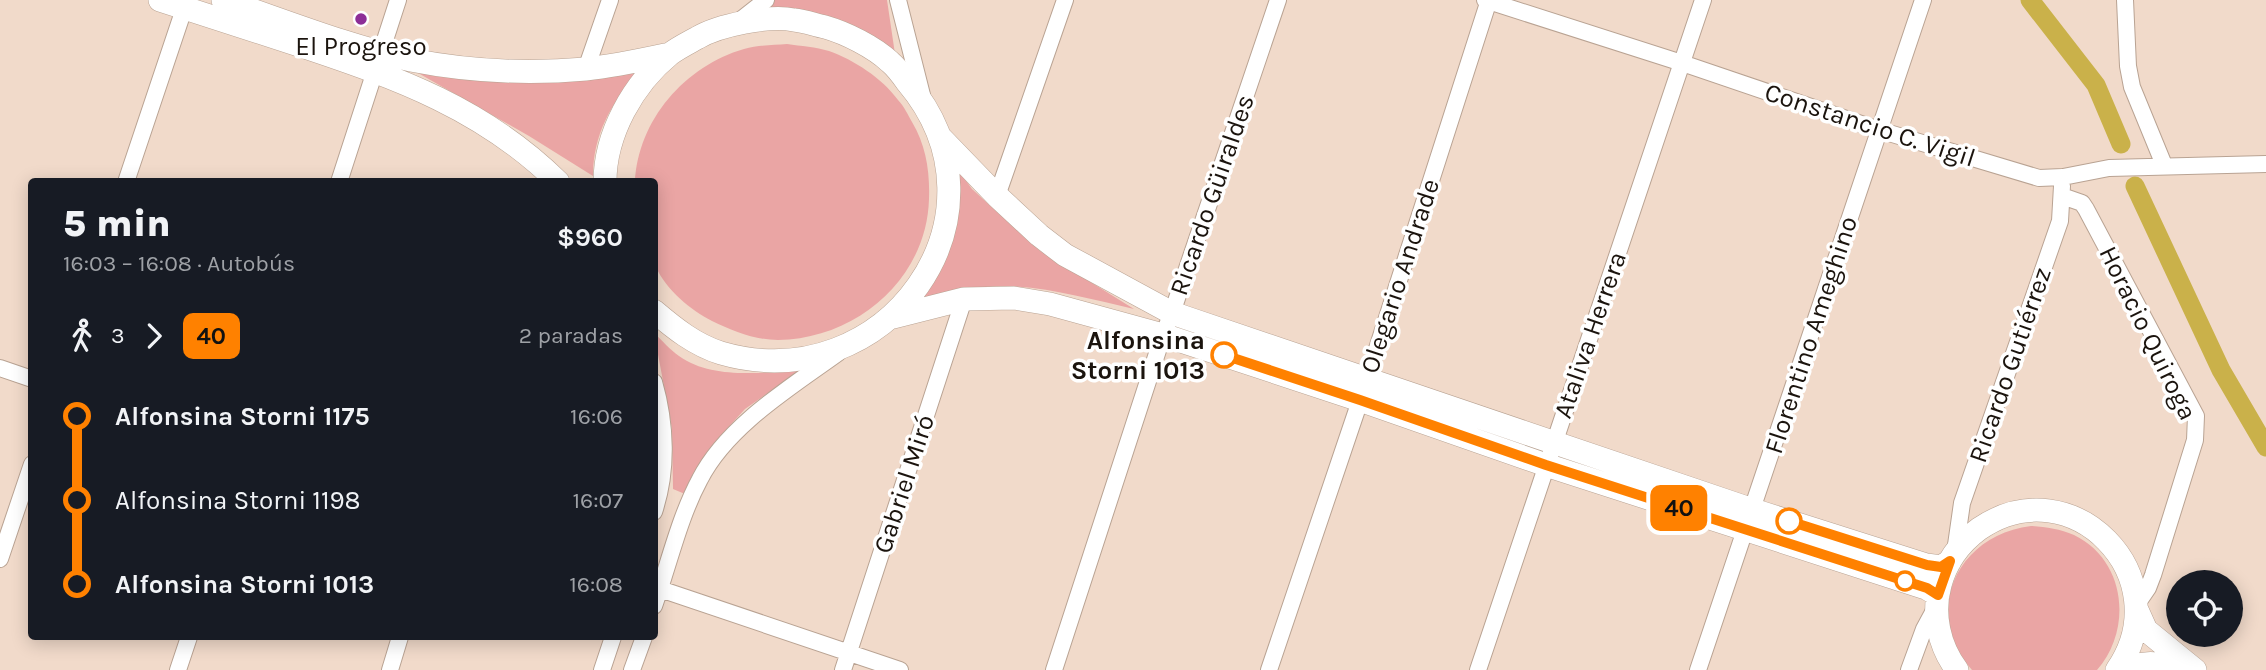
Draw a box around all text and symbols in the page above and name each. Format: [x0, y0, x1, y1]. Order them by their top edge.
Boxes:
marker: El Progreso [353, 11, 369, 27]
place label: El Progreso [295, 31, 427, 62]
street label: Constancio C. Vigil [1761, 76, 1979, 174]
street label: Ricardo Güiraldes [1163, 91, 1261, 299]
street label: Olegario Andrade [1354, 175, 1446, 377]
text: 5 min [63, 201, 171, 246]
street label: Florentino Ameghino [1758, 212, 1864, 458]
text: $960 [557, 222, 623, 253]
street label: Horacio Quiroga [2092, 241, 2204, 425]
street label: Ataliva Herrera [1547, 248, 1633, 422]
text: 16:03 – 16:08 · Autobús [63, 250, 295, 277]
street label: Ricardo Gutiérrez [1962, 263, 2058, 467]
icon: walk [63, 317, 101, 355]
icon: forward [135, 317, 173, 355]
text: 3 [111, 322, 125, 349]
text: 40 [197, 322, 226, 350]
text: 2 paradas [519, 322, 623, 349]
place label: Alfonsina Storni 1013 [1071, 325, 1205, 386]
marker: Alfonsina Storni 1013 [1211, 342, 1237, 368]
text: Alfonsina Storni 1175 [115, 401, 370, 432]
text: 16:06 [570, 403, 623, 430]
street label: Gabriel Miró [867, 411, 941, 557]
text: Alfonsina Storni 1198 [115, 485, 361, 516]
line badge: 40 [1648, 485, 1710, 531]
text: 16:07 [572, 487, 623, 514]
text: 40 [1664, 494, 1694, 522]
unlabelled marker [1776, 508, 1802, 534]
text: Alfonsina Storni 1013 [115, 569, 374, 600]
map controls [2166, 570, 2243, 647]
button: locate [2166, 570, 2243, 647]
text: 16:08 [569, 571, 623, 598]
unlabelled marker [1895, 571, 1915, 591]

